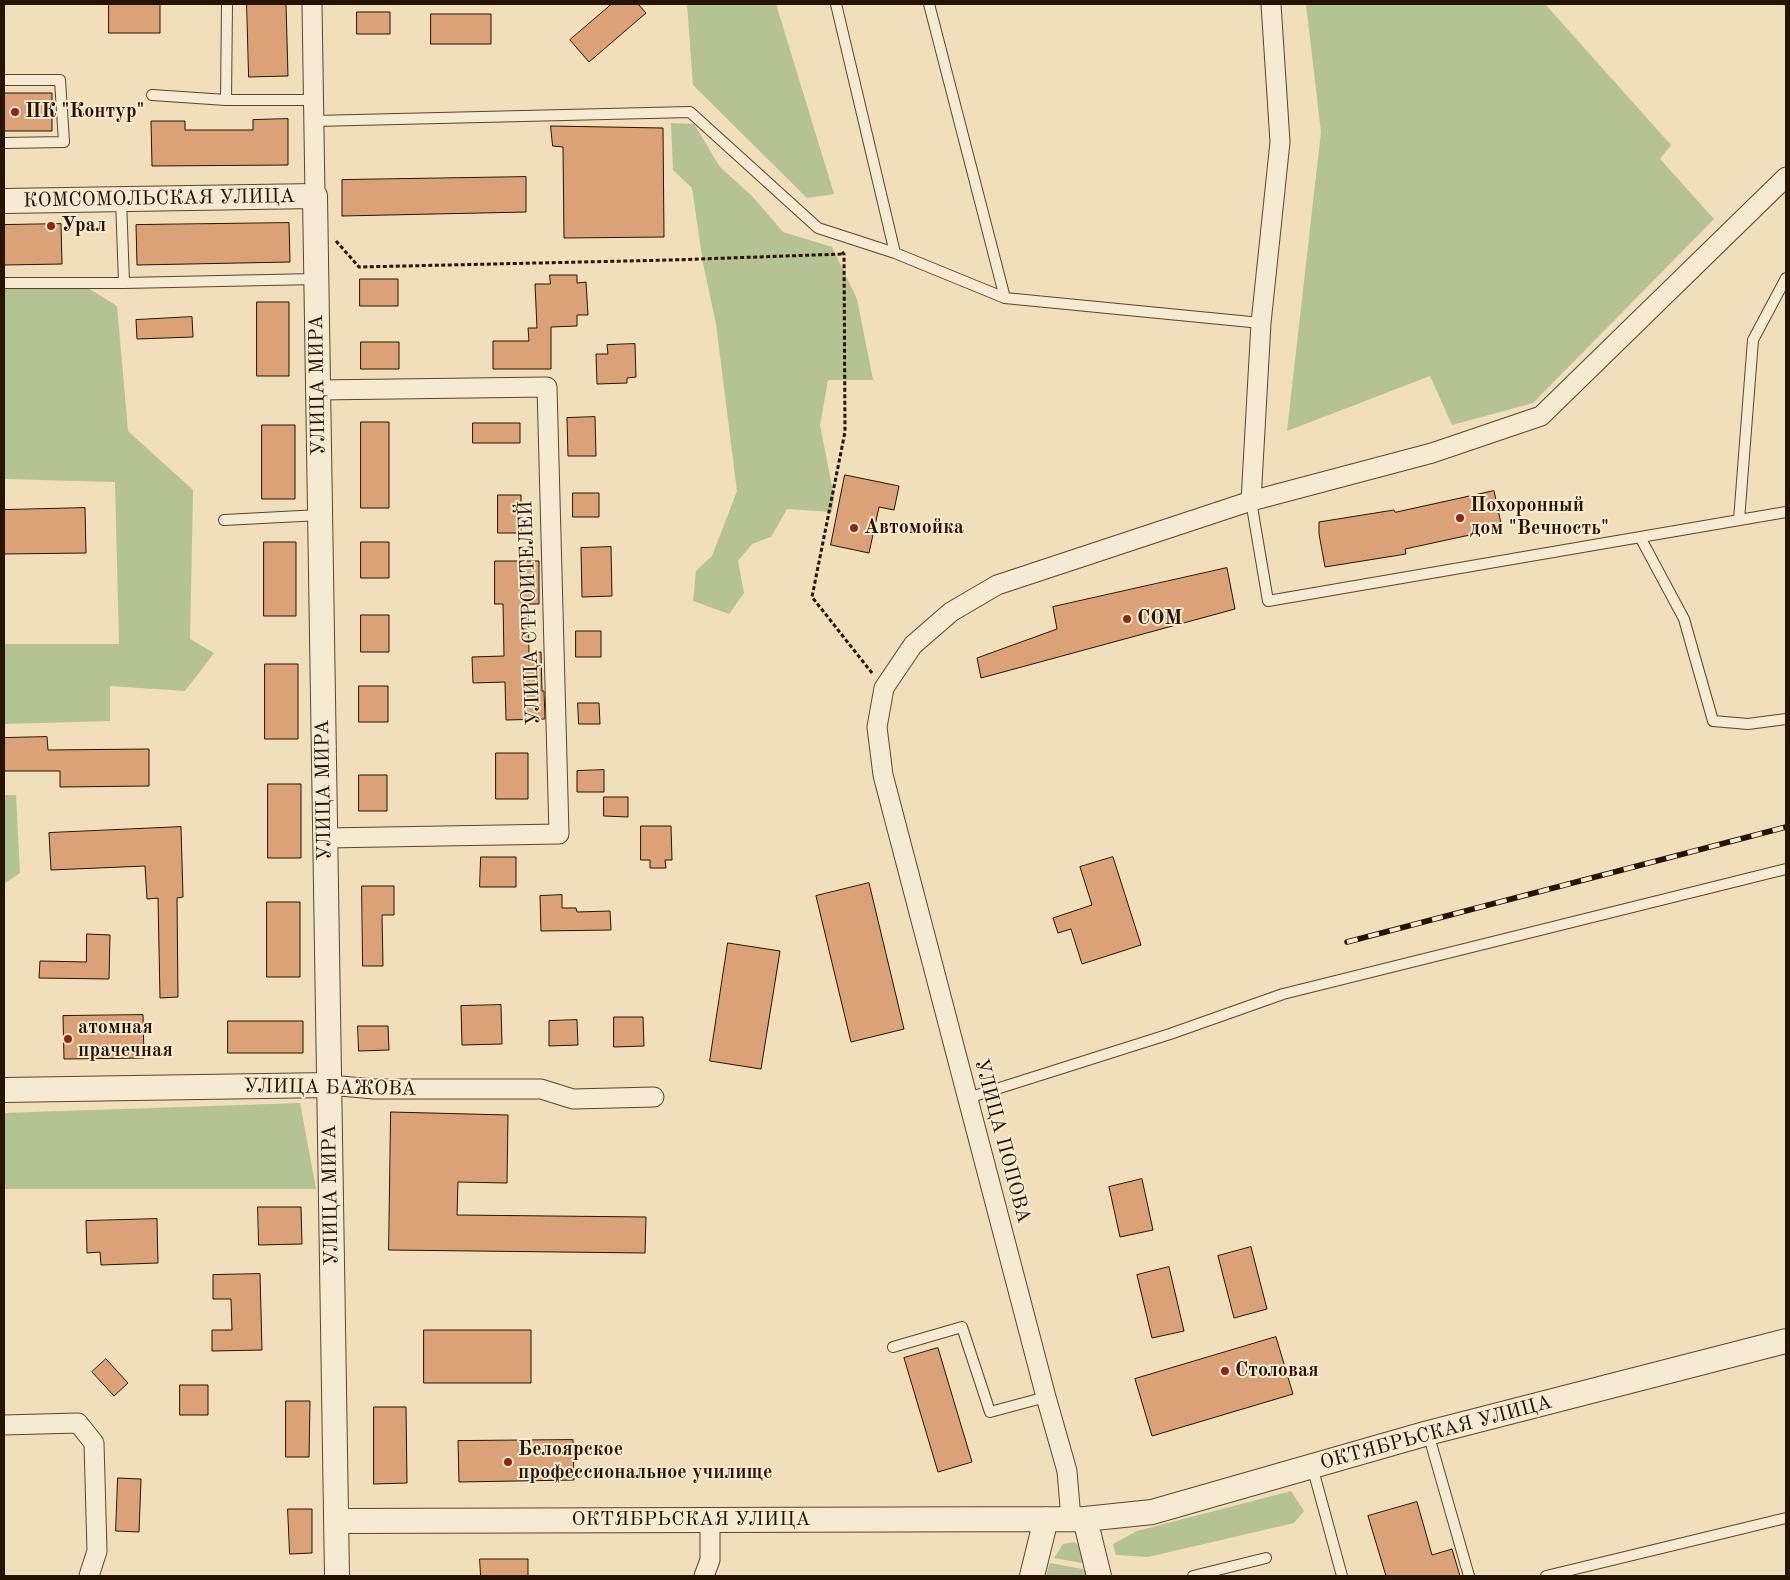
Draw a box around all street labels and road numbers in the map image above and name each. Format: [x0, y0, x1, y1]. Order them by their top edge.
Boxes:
street label: КОМСОМОЛЬСКАЯ УЛИЦА [23, 185, 295, 213]
street label: УЛИЦА МИРА [305, 314, 331, 456]
street label: УЛИЦА СТРОИТЕЛЕЙ [514, 500, 546, 726]
street label: УЛИЦА МИРА [311, 719, 337, 861]
street label: УЛИЦА ПОПОВА [968, 1056, 1036, 1226]
street label: УЛИЦА БАЖОВА [244, 1074, 416, 1102]
street label: УЛИЦА МИРА [318, 1124, 344, 1266]
street label: ОКТЯБРЬСКАЯ УЛИЦА [1317, 1390, 1555, 1476]
street label: ОКТЯБРЬСКАЯ УЛИЦА [572, 1508, 810, 1532]

